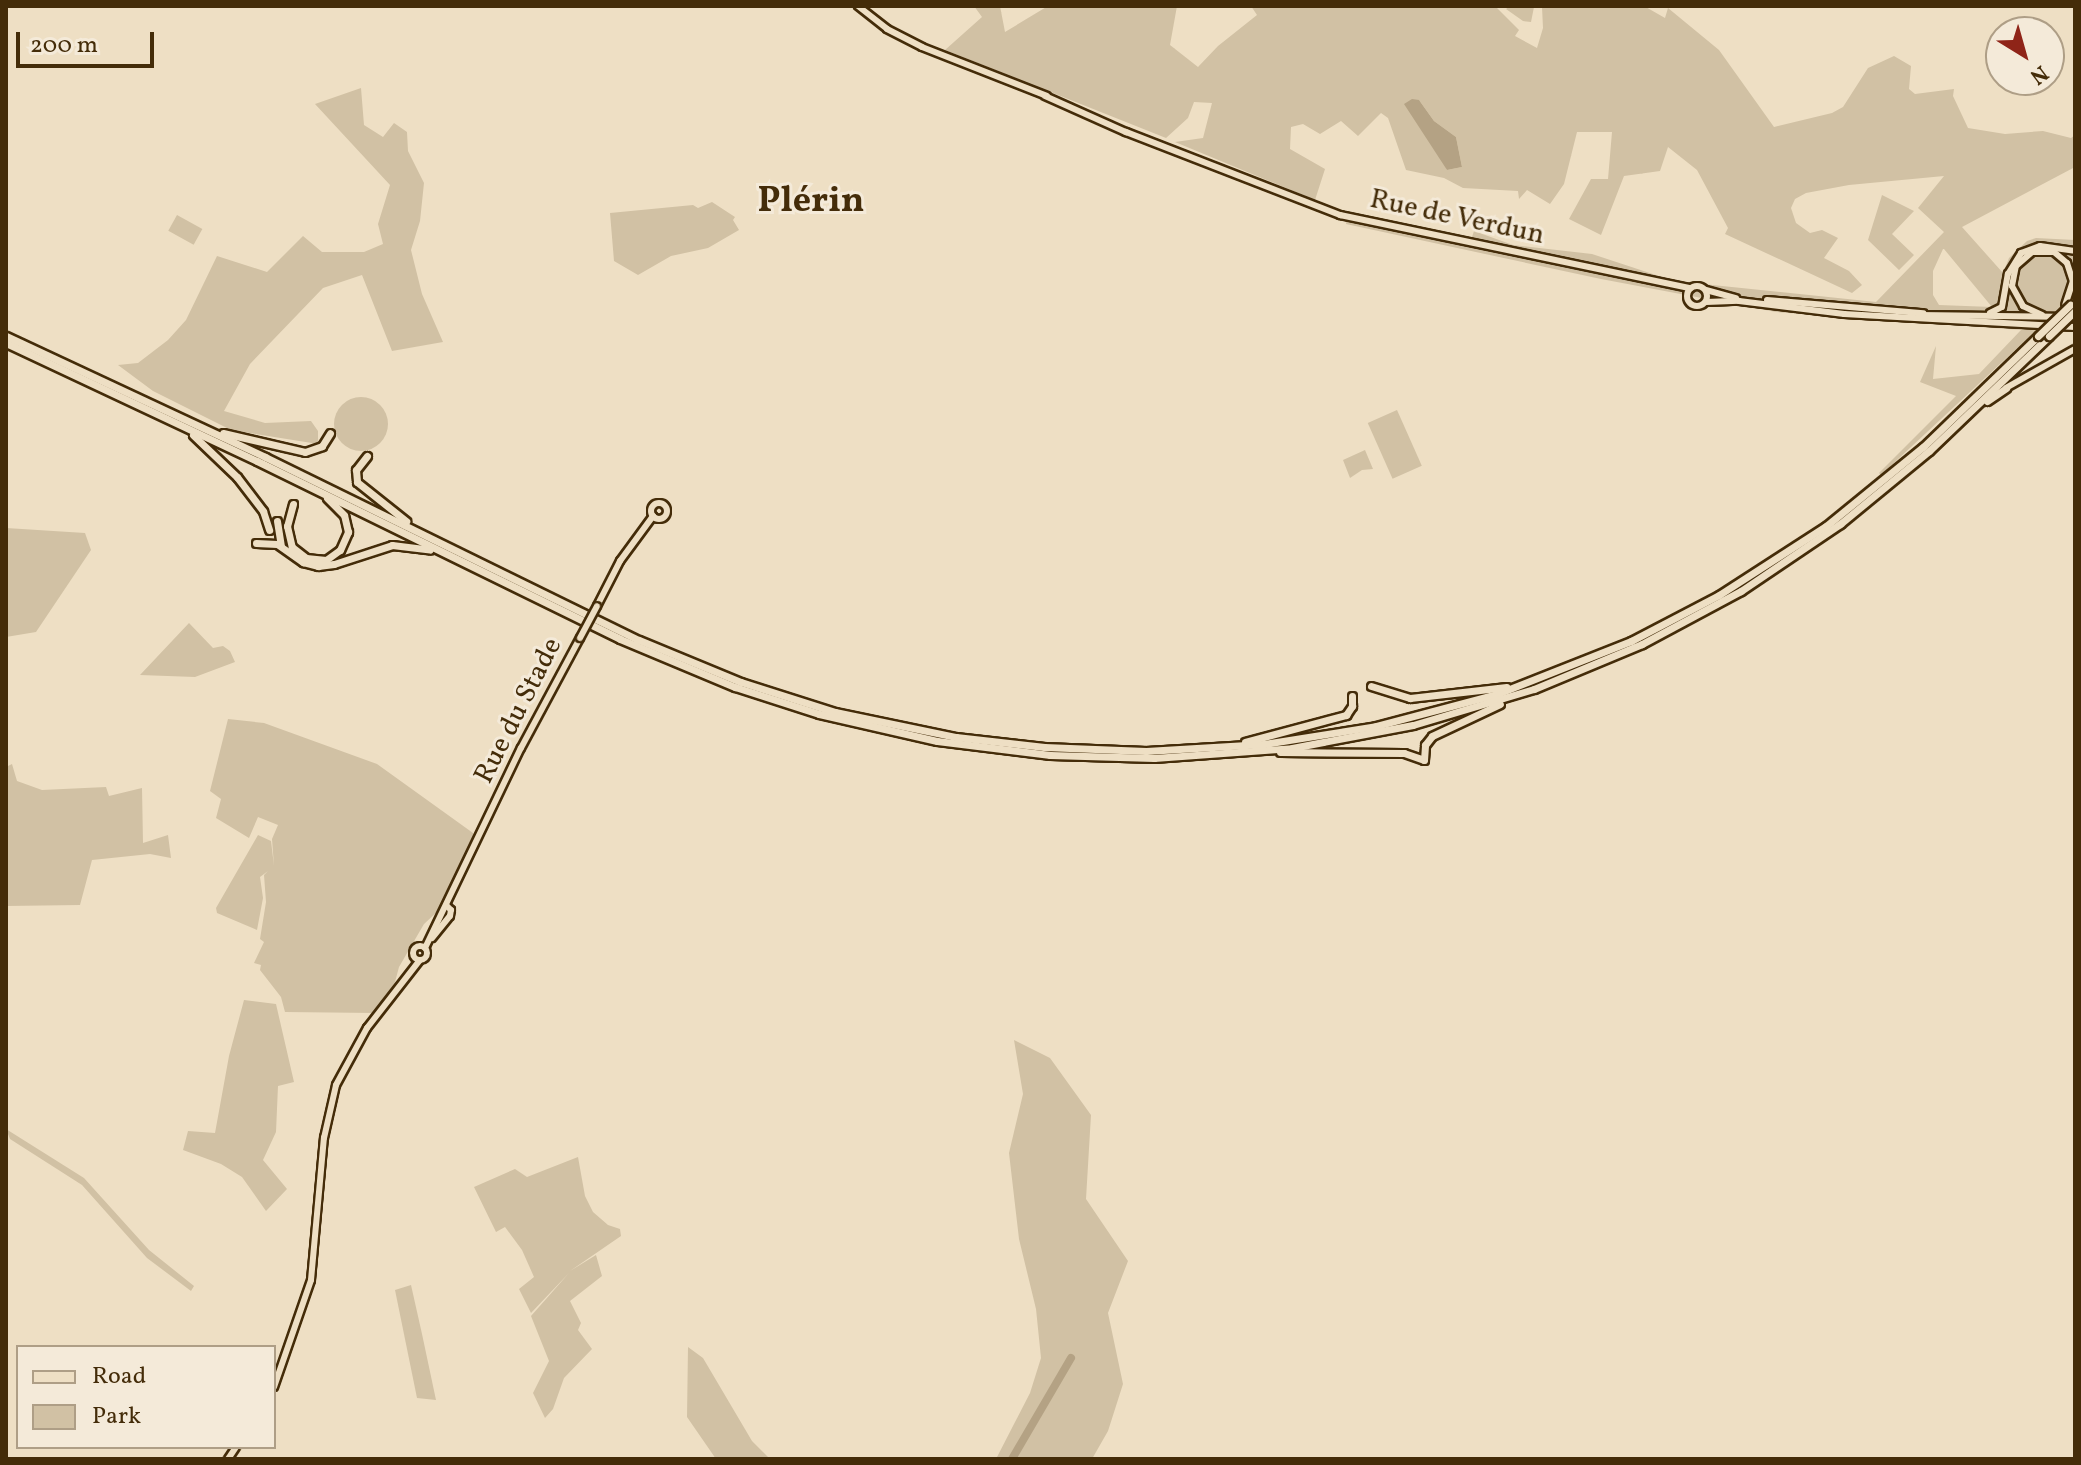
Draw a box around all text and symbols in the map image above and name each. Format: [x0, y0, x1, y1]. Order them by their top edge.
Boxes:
scale bar [20, 16, 158, 66]
north arrow [1985, 16, 2065, 96]
text: 200 m [30, 29, 98, 63]
text: N [2023, 57, 2054, 91]
district label: Plérin [757, 181, 865, 225]
street label: Rue de Verdun [1366, 183, 1548, 253]
street label: Rue du Stade [468, 632, 570, 790]
legend [16, 1345, 276, 1449]
text: Road [92, 1360, 146, 1394]
text: Park [92, 1400, 141, 1434]

